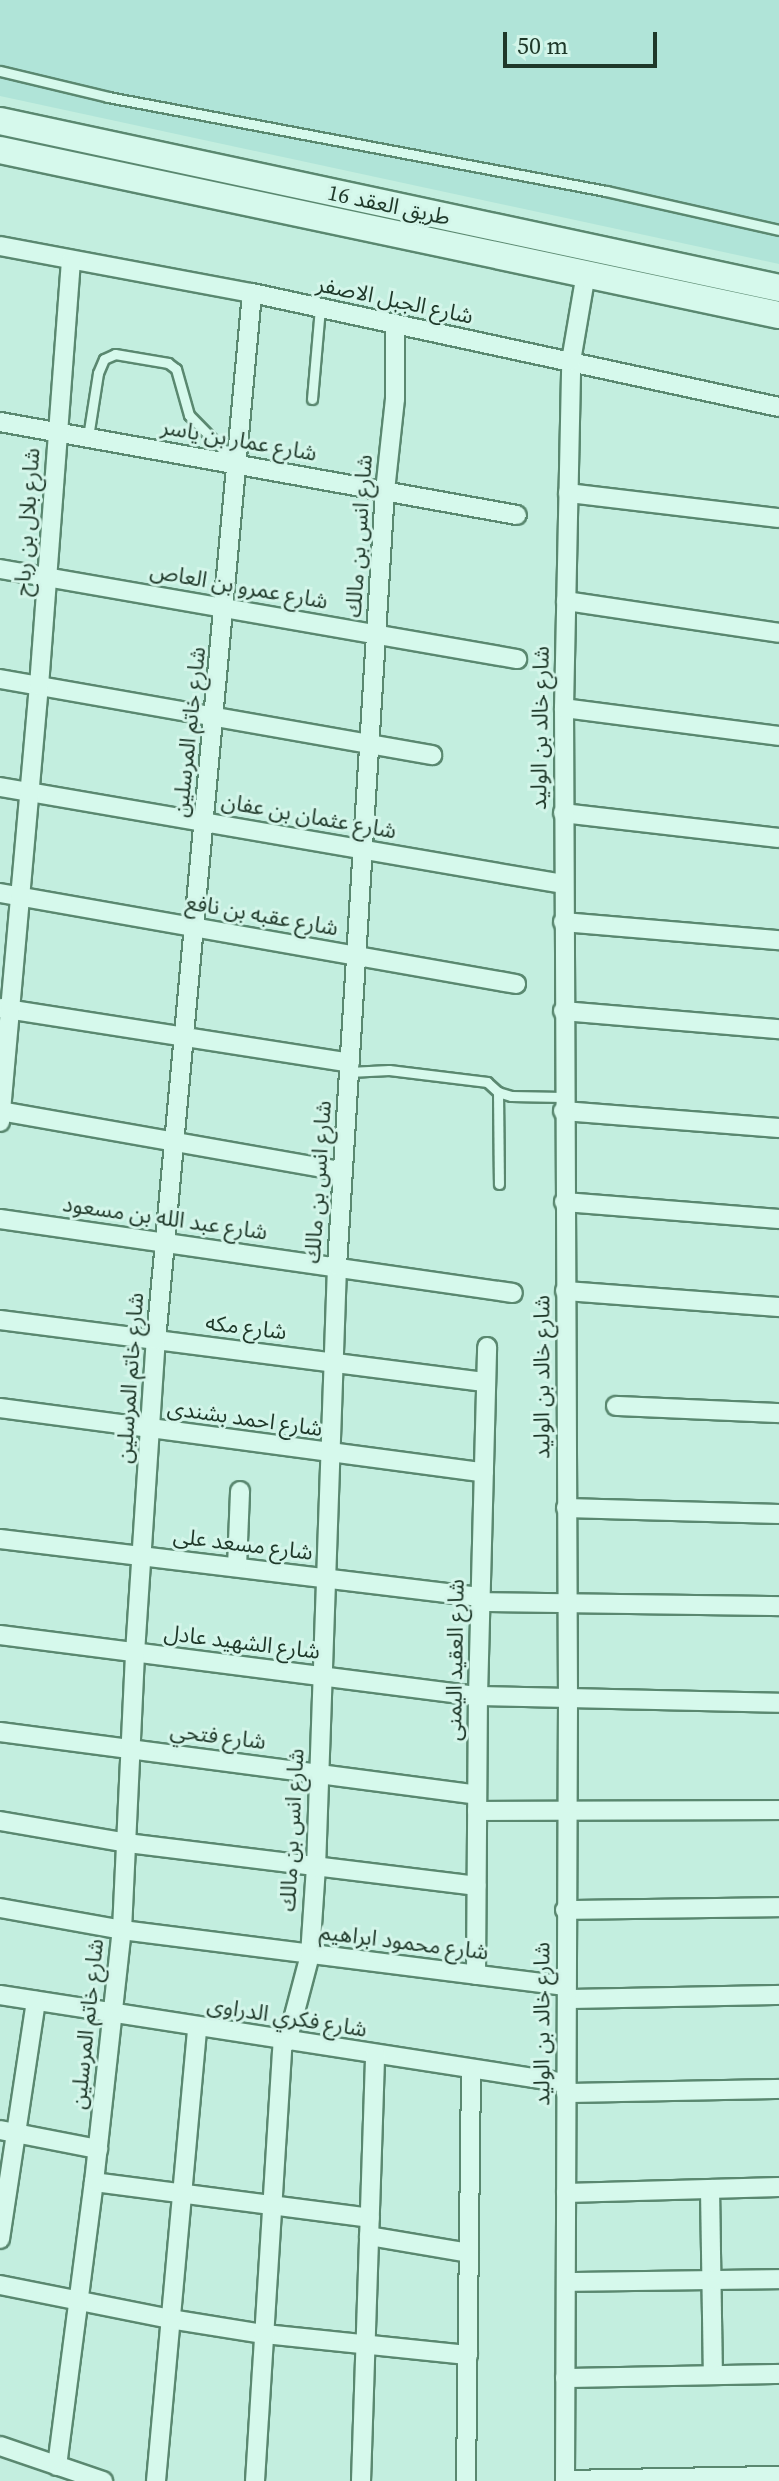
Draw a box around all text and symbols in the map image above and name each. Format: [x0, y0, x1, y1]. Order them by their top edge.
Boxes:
scale bar [507, 16, 661, 66]
text: 50 m [517, 29, 568, 62]
street label: طريق العقد 16 [325, 179, 453, 231]
street label: شارع الجبل الاصفر [314, 271, 476, 329]
street label: شارع عمار بن ياسر [159, 413, 319, 467]
street label: شارع بلال بن رباح [9, 447, 45, 597]
street label: شارع انس بن مالك [340, 454, 378, 618]
street label: شارع عمرو بن العاص [148, 557, 330, 615]
street label: شارع خاتم المرسلين [167, 645, 211, 819]
street label: شارع خالد بن الوليد [525, 646, 555, 810]
street label: شارع عثمان بن عفان [219, 788, 399, 844]
street label: شارع عقبه بن نافع [184, 889, 340, 941]
street label: شارع انس بن مالك [299, 1100, 337, 1264]
street label: شارع عبد الله بن مسعود [61, 1191, 269, 1245]
street label: شارع خاتم المرسلين [111, 1292, 149, 1464]
street label: شارع خالد بن الوليد [529, 1295, 555, 1459]
street label: شارع مكه [204, 1309, 288, 1345]
street label: شارع احمد بشندى [166, 1394, 324, 1442]
street label: شارع مسعد على [172, 1522, 314, 1566]
street label: شارع العقيد اليمنى [440, 1579, 470, 1741]
street label: شارع الشهيد عادل [162, 1619, 322, 1665]
street label: شارع فتحي [169, 1717, 267, 1755]
street label: شارع انس بن مالك [275, 1748, 309, 1912]
street label: شارع محمود ابراهيم [318, 1919, 490, 1965]
street label: شارع خاتم المرسلين [65, 1937, 109, 2111]
street label: شارع خالد بن الوليد [529, 1942, 555, 2106]
street label: شارع فكري الدراوى [205, 1991, 369, 2043]

